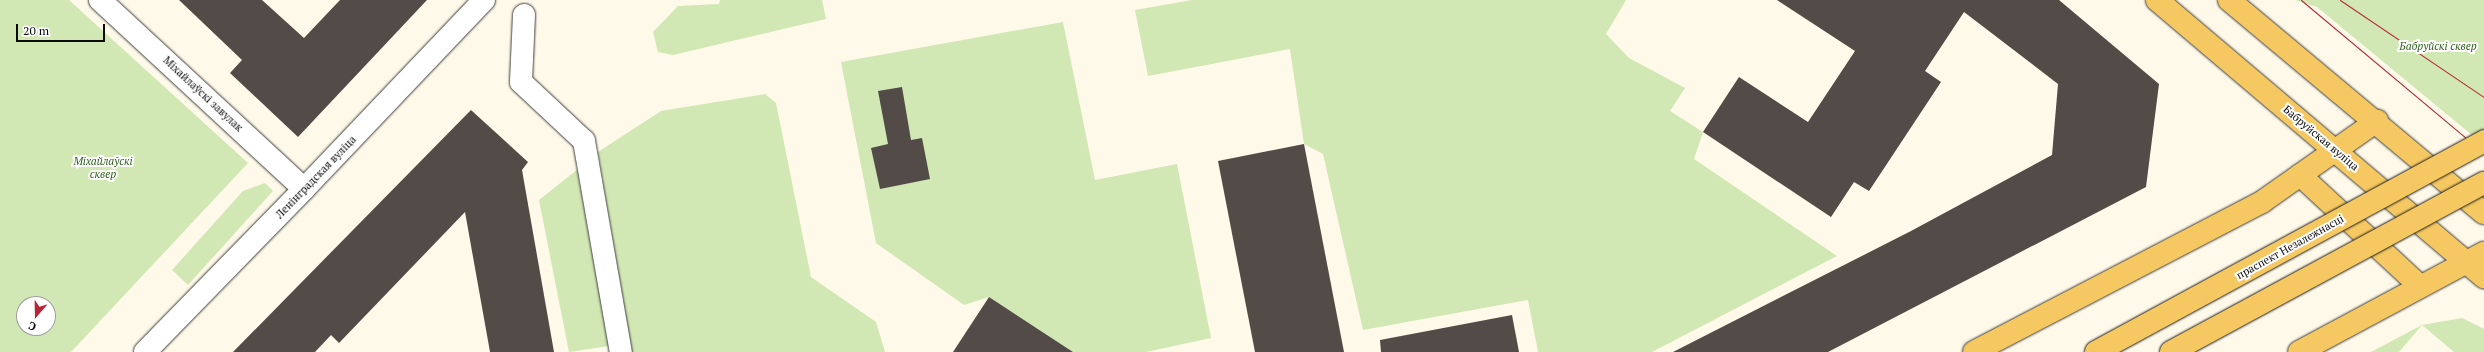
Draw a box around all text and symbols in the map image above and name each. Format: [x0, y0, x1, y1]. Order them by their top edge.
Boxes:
scale bar [18, 16, 107, 42]
text: 20 m [23, 23, 49, 38]
park label: Бабруйскі сквер [2399, 39, 2477, 53]
street label: Міхайлаўскі завулак [160, 54, 246, 134]
street label: Бабруйская вуліца [2281, 103, 2361, 173]
street label: Ленінградская вуліца [273, 133, 359, 221]
park label: Міхайлаўскі сквер [73, 155, 133, 181]
street label: праспект Незалежнасці [2234, 212, 2346, 282]
north arrow [16, 296, 56, 336]
text: С [26, 319, 38, 334]

